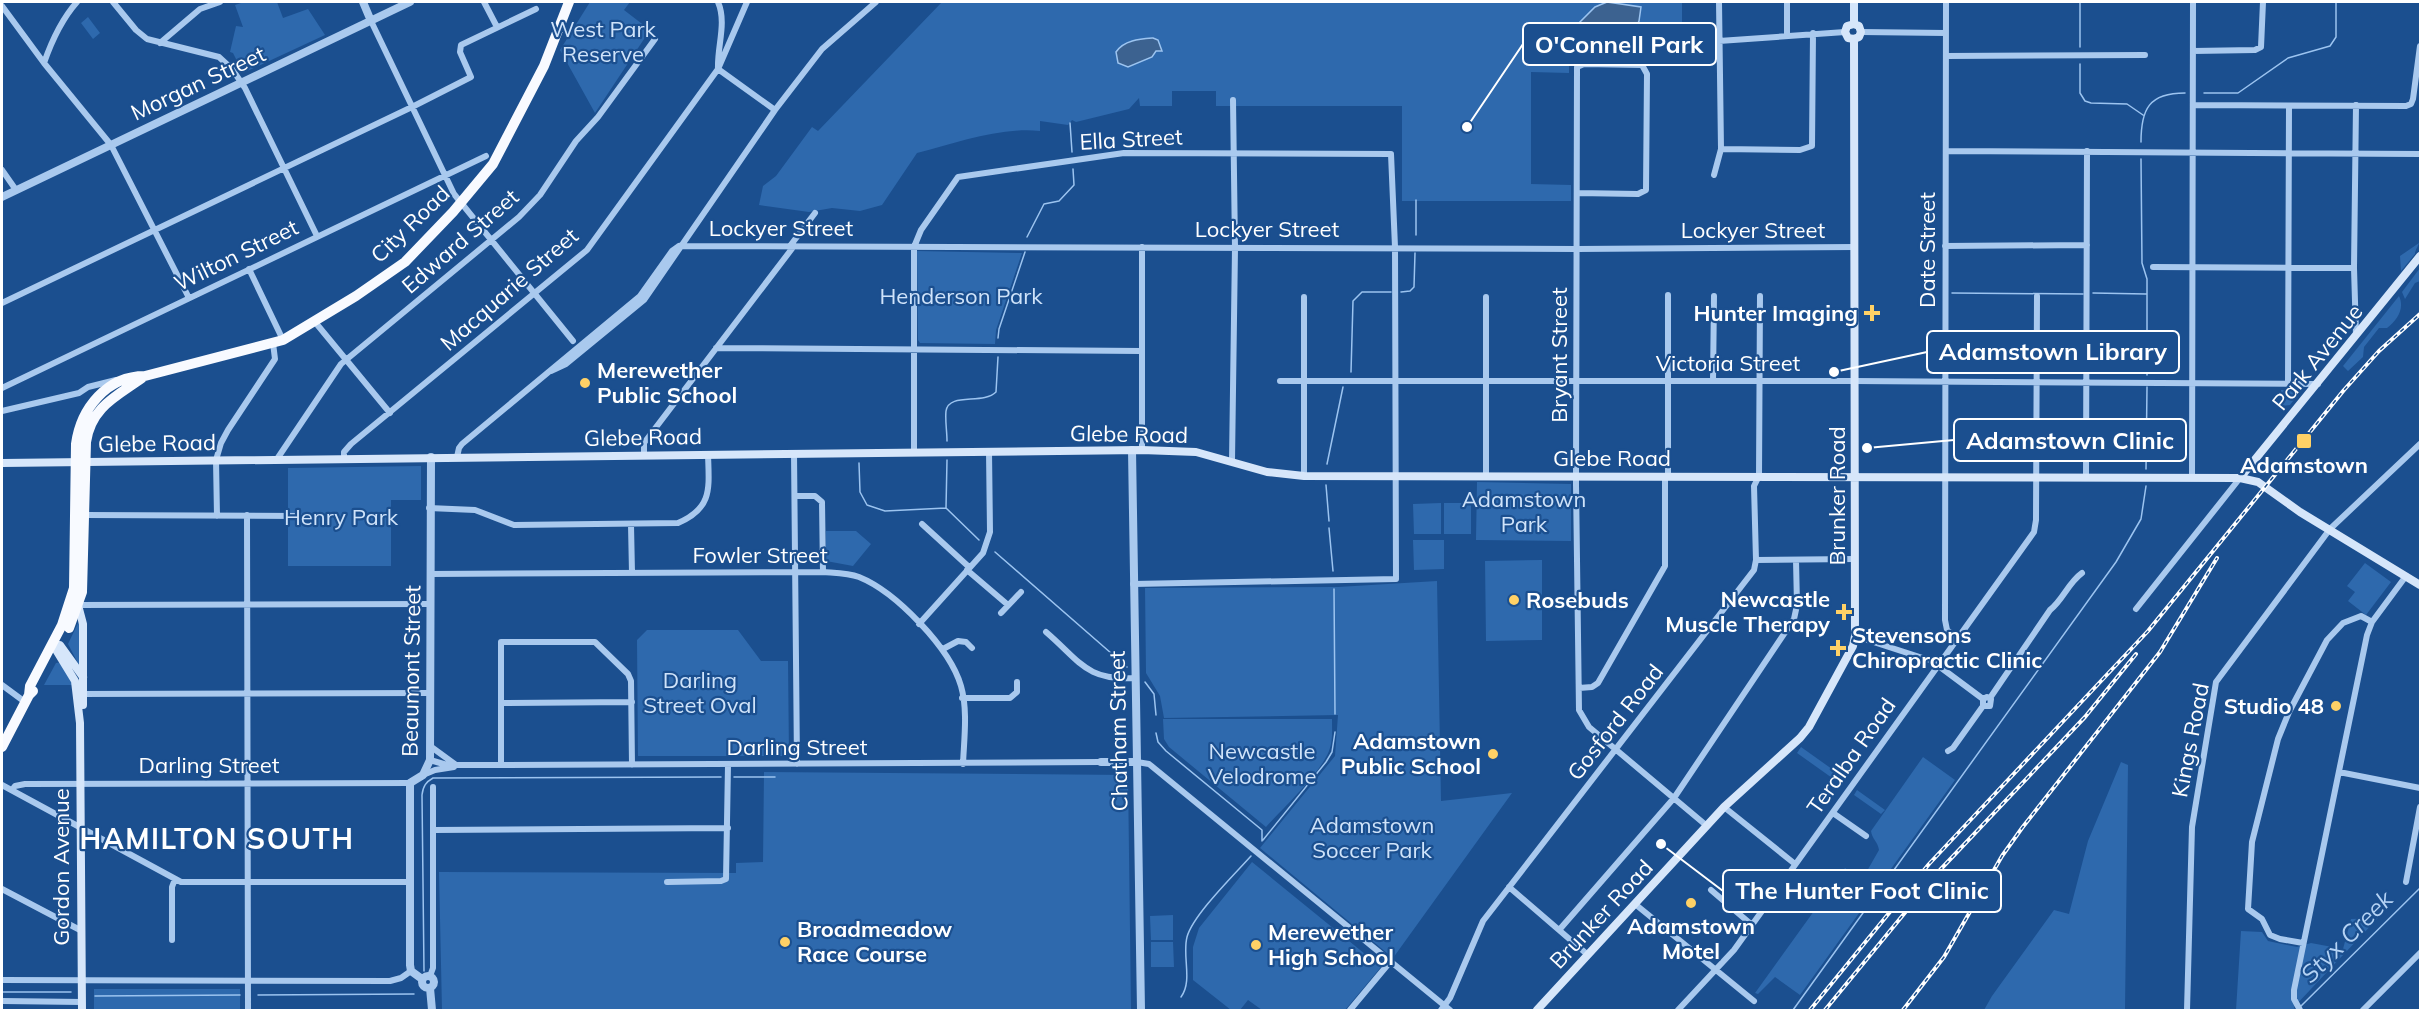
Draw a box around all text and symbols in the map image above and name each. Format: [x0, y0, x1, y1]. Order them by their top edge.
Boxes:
park label: West Park Reserve [550, 15, 657, 68]
callout: O'Connell Park [1523, 23, 1716, 65]
text: O'Connell Park [1535, 29, 1704, 59]
street label: Morgan Street [126, 40, 270, 126]
street label: Ella Street [1079, 122, 1184, 156]
street label: City Road [364, 179, 456, 269]
street label: Edward Street [396, 182, 524, 299]
street label: Date Street [1913, 192, 1941, 308]
street label: Wilton Street [169, 213, 303, 297]
street label: Lockyer Street [709, 214, 853, 242]
street label: Lockyer Street [1195, 215, 1339, 243]
street label: Lockyer Street [1681, 216, 1825, 244]
street label: Macquarie Street [434, 221, 584, 357]
park label: Henderson Park [879, 282, 1043, 310]
street label: Bryant Street [1545, 287, 1573, 423]
street label: Park Avenue [2266, 298, 2368, 416]
place label: Hunter Imaging [1694, 299, 1858, 327]
marker: Hunter Imaging [1863, 304, 1881, 322]
callout: Adamstown Library [1927, 331, 2179, 373]
text: Adamstown Library [1939, 336, 2168, 366]
street label: Victoria Street [1656, 349, 1801, 377]
place label: Merewether Public School [597, 356, 737, 409]
marker: Merewether Public School [578, 376, 592, 390]
street label: Glebe Road [1070, 419, 1188, 449]
callout: Adamstown Clinic [1954, 419, 2186, 461]
street label: Glebe Road [584, 422, 702, 452]
text: Adamstown Clinic [1966, 425, 2174, 455]
street label: Brunker Road [1823, 426, 1851, 566]
street label: Glebe Road [98, 428, 216, 458]
marker: Adamstown [2295, 432, 2313, 450]
street label: Glebe Road [1553, 444, 1671, 472]
place label: Adamstown [2240, 451, 2368, 479]
park label: Adamstown Park [1462, 485, 1586, 538]
park label: Henry Park [284, 503, 399, 531]
street label: Fowler Street [692, 541, 828, 569]
street label: Beaumont Street [396, 585, 427, 757]
place label: Newcastle Muscle Therapy [1665, 585, 1830, 638]
place label: Rosebuds [1526, 586, 1629, 614]
marker: Rosebuds [1507, 593, 1521, 607]
marker: Newcastle Muscle Therapy [1835, 603, 1853, 621]
place label: Stevensons Chiropractic Clinic [1852, 621, 2042, 674]
marker: Stevensons Chiropractic Clinic [1829, 639, 1847, 657]
street label: Chatham Street [1103, 650, 1133, 812]
street label: Gosford Road [1561, 658, 1669, 786]
park label: Darling Street Oval [643, 666, 757, 719]
street label: Kings Road [2165, 680, 2215, 800]
street label: Teralba Road [1801, 692, 1901, 820]
place label: Studio 48 [2224, 692, 2324, 720]
marker: Studio 48 [2329, 699, 2343, 713]
place label: Adamstown Public School [1341, 727, 1481, 780]
street label: Darling Street [727, 733, 868, 761]
park label: Newcastle Velodrome [1208, 737, 1316, 790]
marker: Adamstown Public School [1486, 747, 1500, 761]
street label: Darling Street [139, 751, 280, 779]
street label: Gordon Avenue [47, 788, 75, 946]
park label: Adamstown Soccer Park [1310, 811, 1434, 864]
district label: HAMILTON SOUTH [80, 821, 354, 856]
street label: Brunker Road [1543, 854, 1659, 974]
callout: The Hunter Foot Clinic [1723, 870, 2001, 912]
text: The Hunter Foot Clinic [1735, 875, 1989, 905]
water label: Styx Creek [2294, 883, 2399, 989]
marker: Adamstown Motel [1684, 896, 1698, 910]
place label: Adamstown Motel [1627, 912, 1755, 965]
place label: Broadmeadow Race Course [797, 915, 953, 968]
place label: Merewether High School [1268, 918, 1394, 971]
marker: Broadmeadow Race Course [778, 935, 792, 949]
marker: Merewether High School [1249, 938, 1263, 952]

